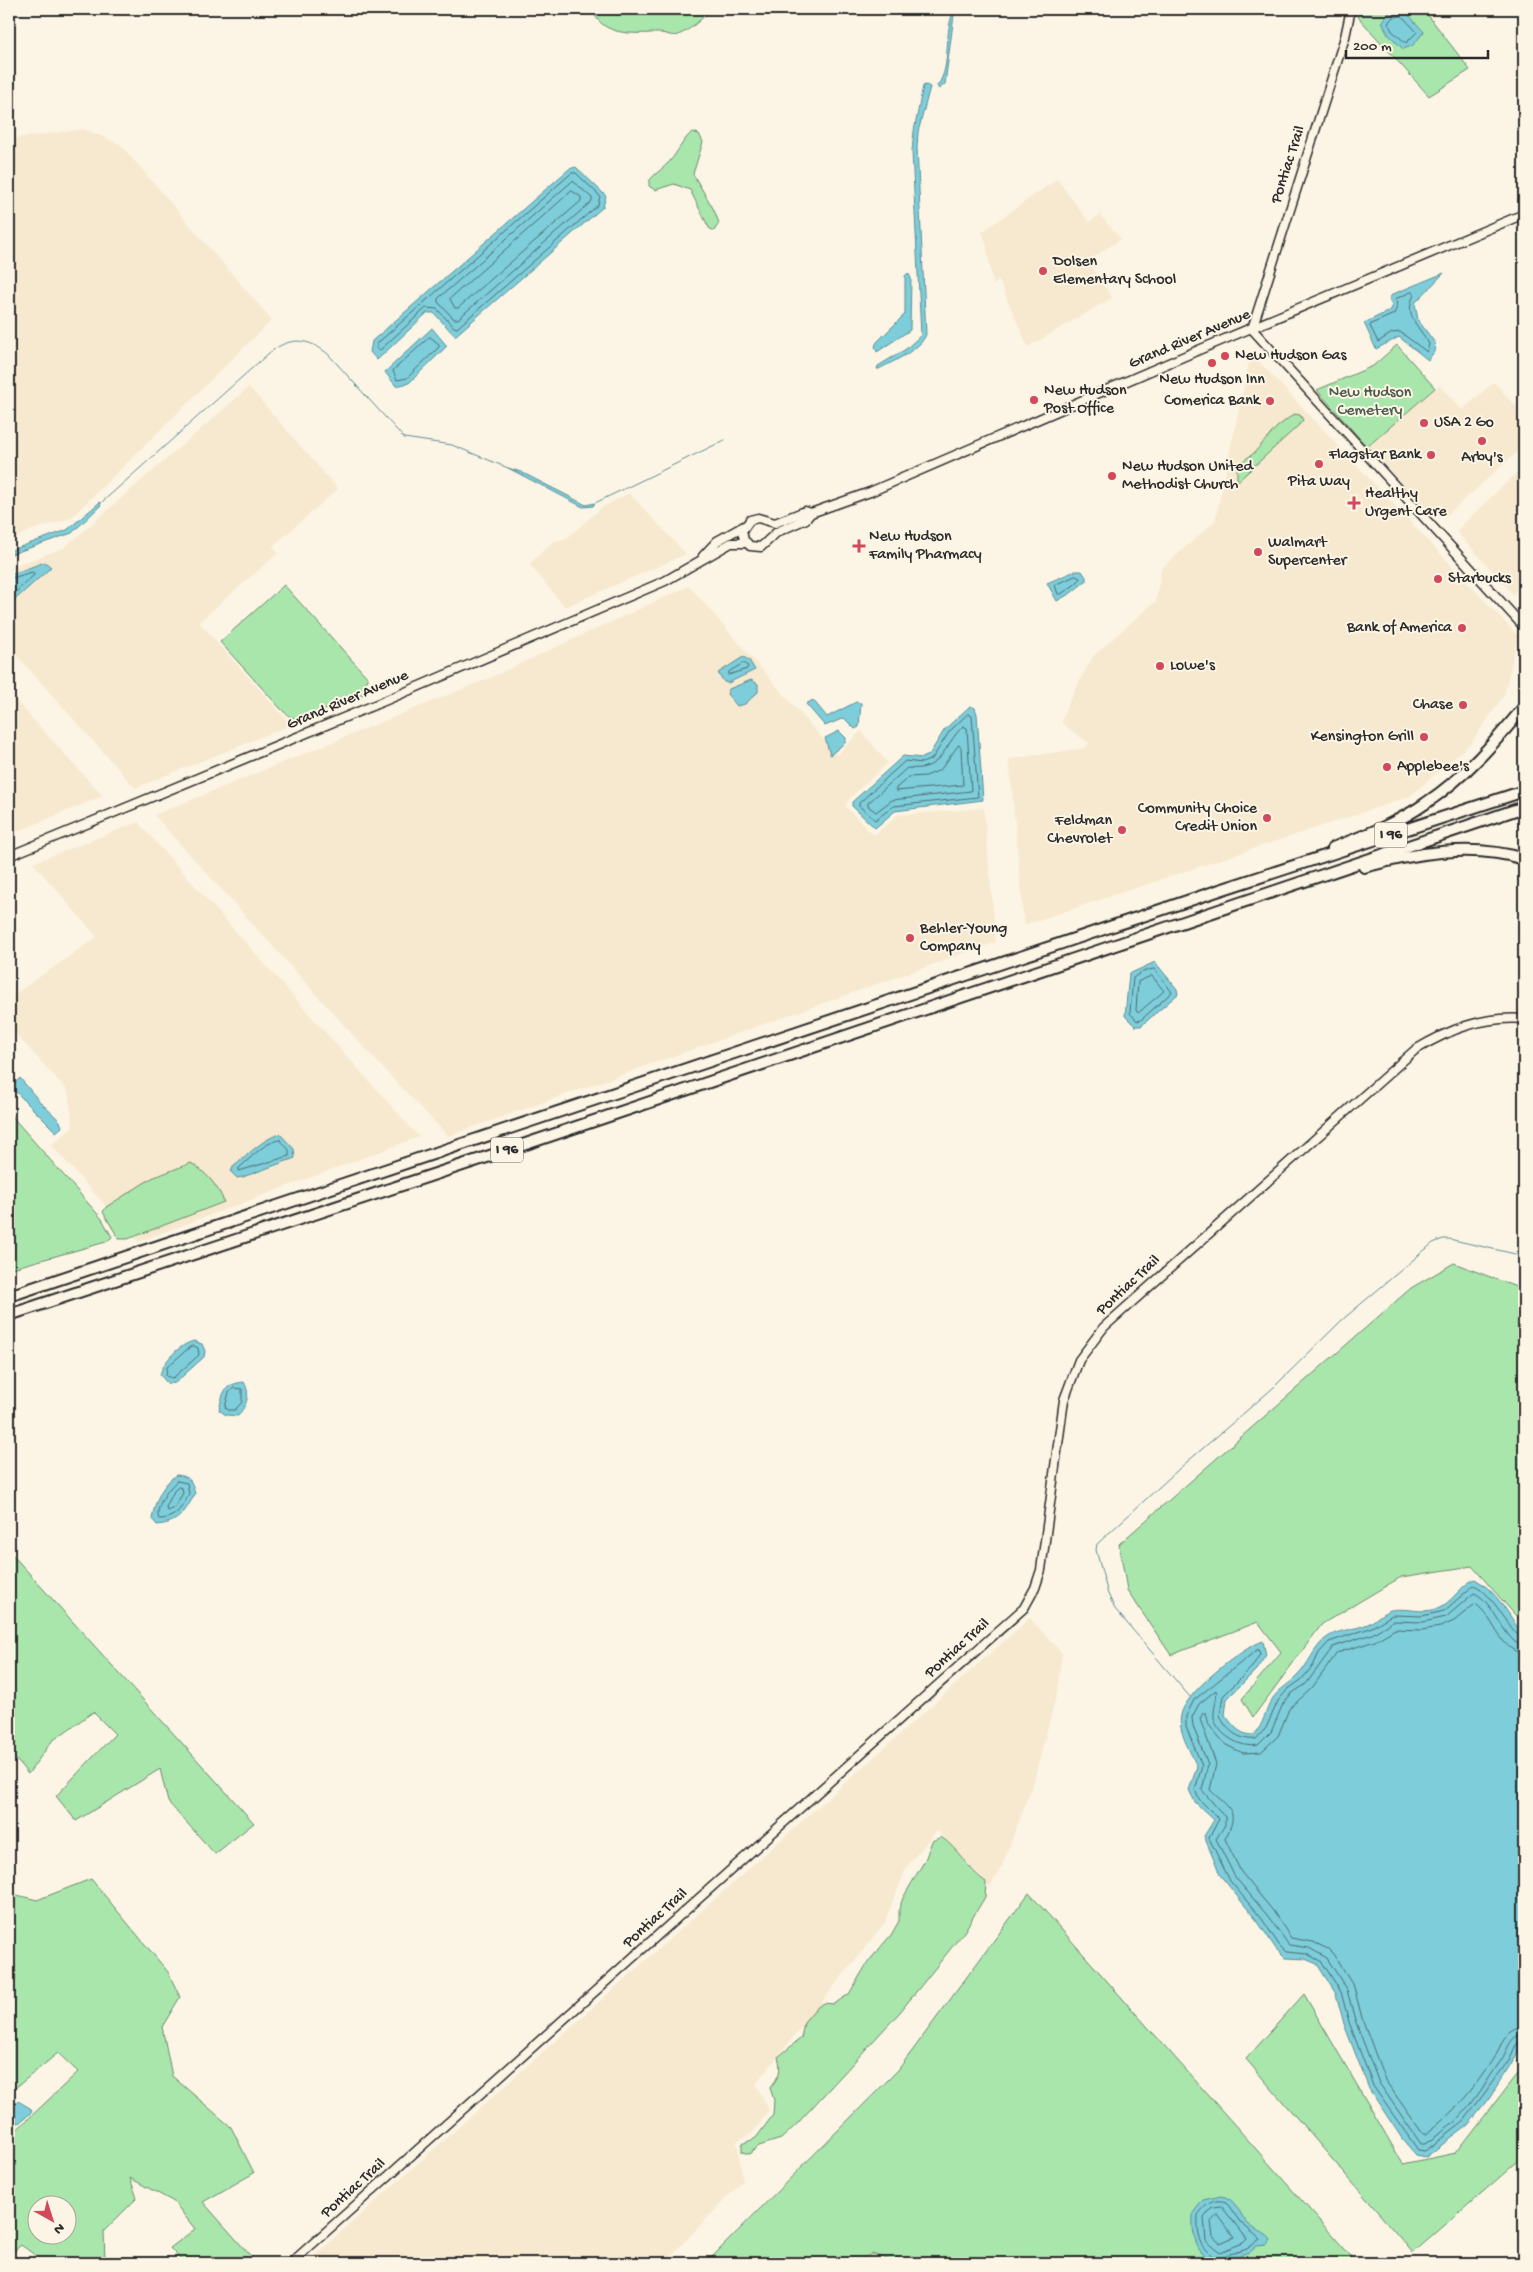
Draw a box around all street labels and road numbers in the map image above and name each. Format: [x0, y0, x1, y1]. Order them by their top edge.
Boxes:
street label: Pontiac Trail [1267, 124, 1310, 207]
street label: Grand River Avenue [1126, 306, 1254, 374]
street label: Grand River Avenue [284, 667, 412, 735]
road number: I 96 [1375, 822, 1407, 848]
road number: I 96 [491, 1138, 523, 1162]
street label: Pontiac Trail [1092, 1252, 1165, 1321]
street label: Pontiac Trail [921, 1615, 994, 1684]
street label: Pontiac Trail [619, 1885, 692, 1954]
street label: Pontiac Trail [317, 2155, 390, 2224]

